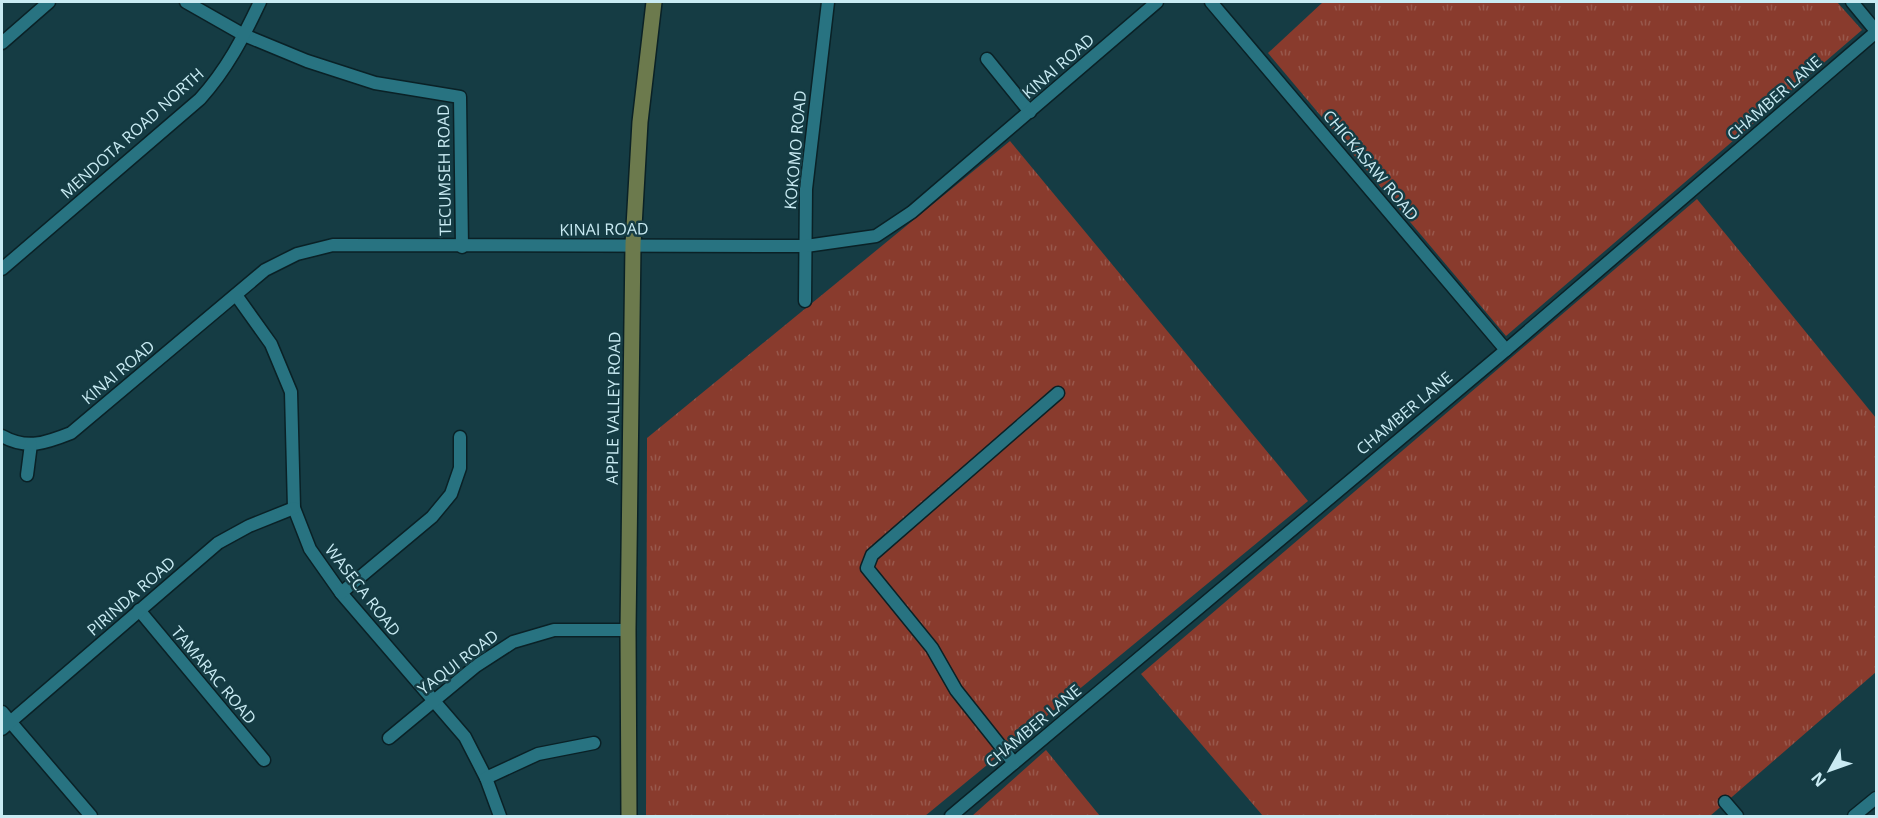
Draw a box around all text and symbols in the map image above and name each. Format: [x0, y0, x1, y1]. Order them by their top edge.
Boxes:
street label: KINAI ROAD [1017, 28, 1099, 104]
street label: CHAMBER LANE [1722, 51, 1826, 145]
street label: MENDOTA ROAD NORTH [56, 63, 208, 203]
street label: KOKOMO ROAD [779, 90, 811, 210]
street label: TECUMSEH ROAD [432, 104, 456, 236]
street label: CHICKASAW ROAD [1318, 105, 1424, 225]
street label: KINAI ROAD [559, 217, 649, 241]
street label: APPLE VALLEY ROAD [601, 331, 625, 485]
street label: KINAI ROAD [77, 335, 159, 409]
street label: CHAMBER LANE [1351, 366, 1457, 460]
street label: WASECA ROAD [320, 540, 406, 640]
street label: PIRINDA ROAD [82, 551, 180, 641]
street label: TAMARAC ROAD [166, 621, 262, 729]
street label: YAQUI ROAD [413, 624, 503, 700]
street label: CHAMBER LANE [980, 679, 1086, 773]
north arrow [1800, 740, 1860, 800]
text: N [1806, 768, 1831, 792]

